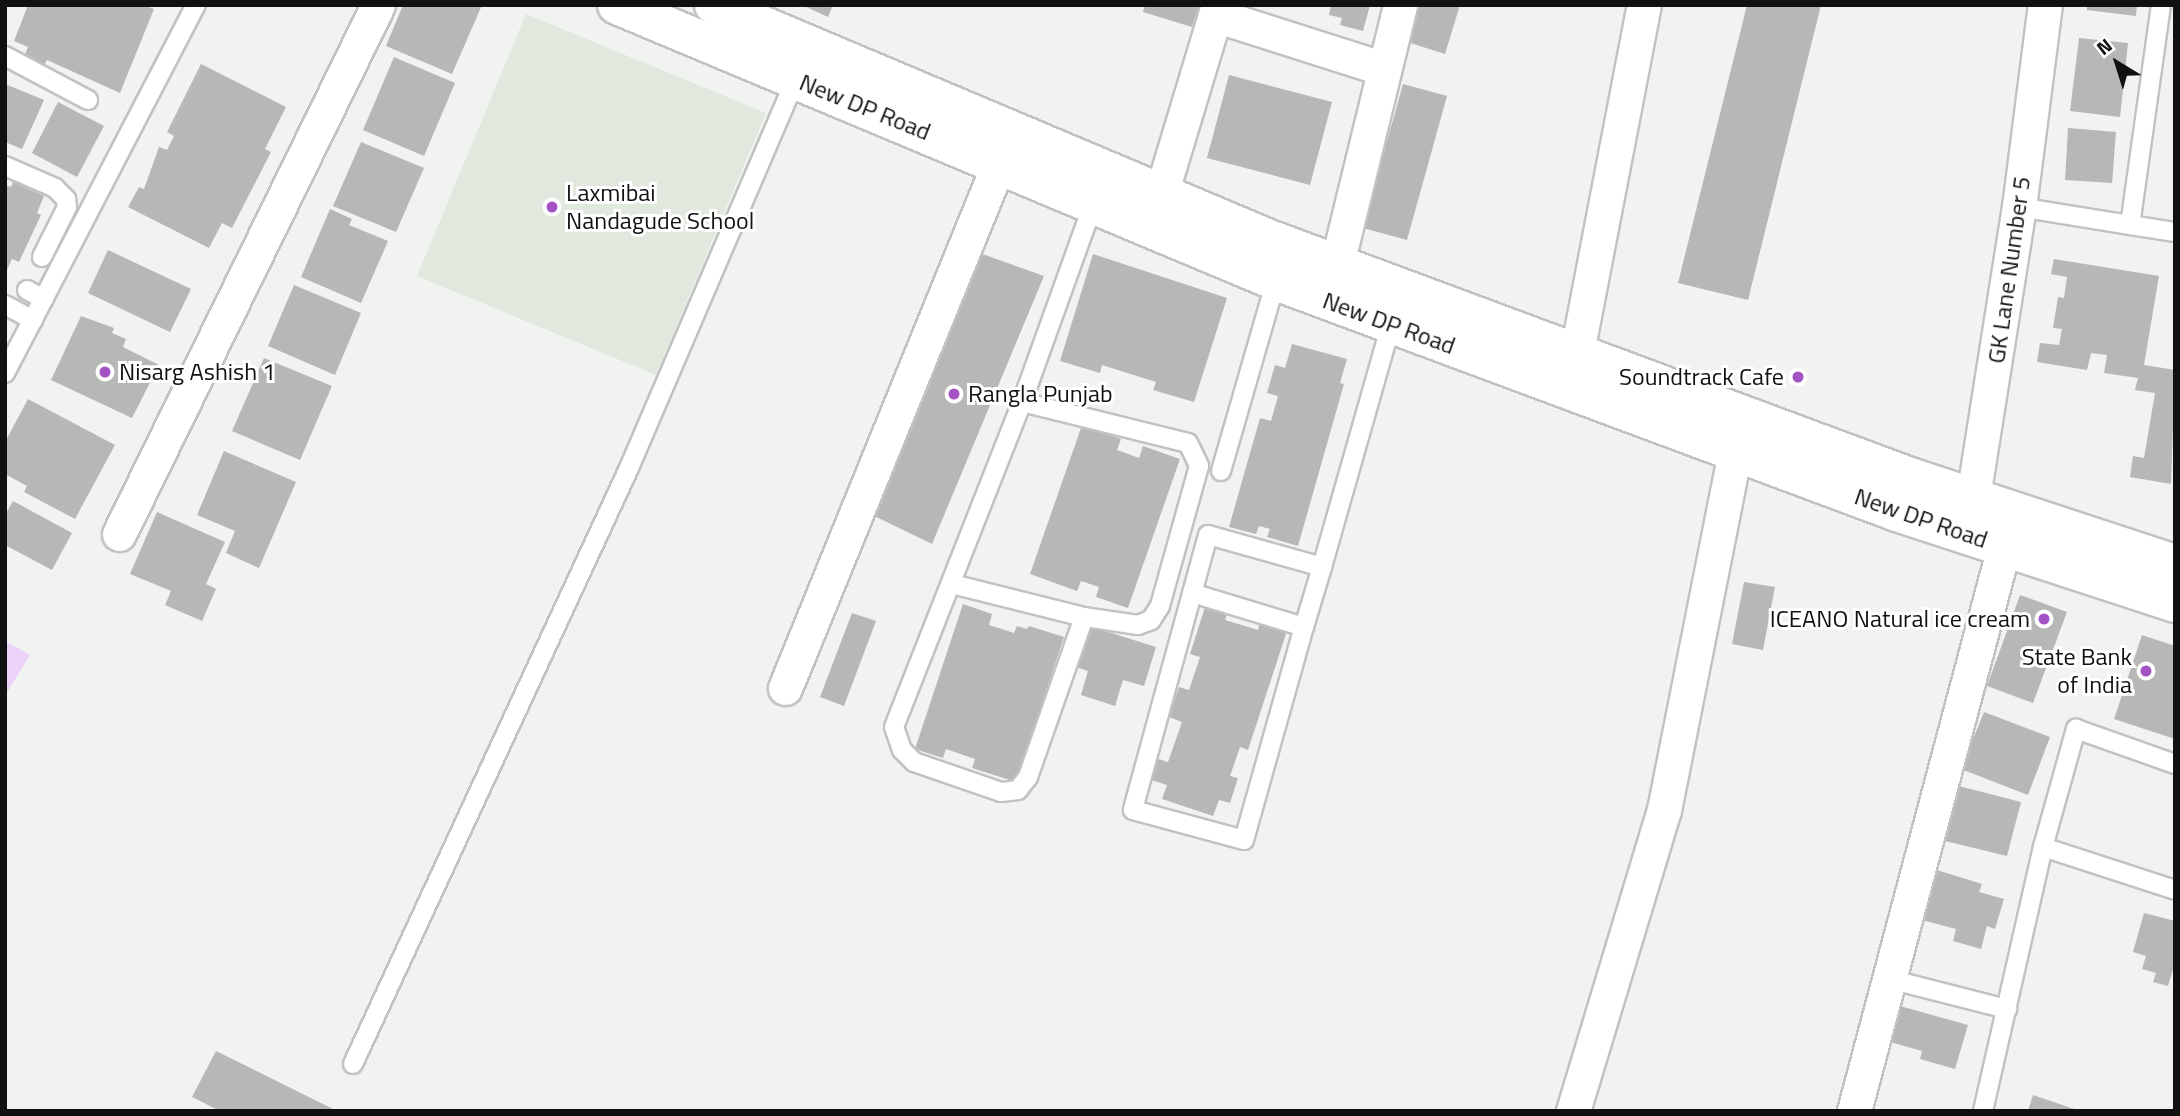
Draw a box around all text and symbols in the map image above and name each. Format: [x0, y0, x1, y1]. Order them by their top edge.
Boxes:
north arrow [2082, 28, 2152, 98]
text: N [2090, 31, 2118, 62]
street label: New DP Road [795, 68, 935, 146]
street label: GK Lane Number 5 [1982, 175, 2036, 365]
place label: Laxmibai Nandagude School [566, 179, 754, 235]
marker: Laxmibai Nandagude School [544, 199, 560, 215]
street label: New DP Road [1319, 286, 1459, 360]
place label: Nisarg Ashish 1 [119, 358, 276, 386]
place label: Soundtrack Cafe [1619, 363, 1784, 391]
marker: Nisarg Ashish 1 [97, 364, 113, 380]
marker: Soundtrack Cafe [1790, 369, 1806, 385]
place label: Rangla Punjab [968, 380, 1113, 408]
marker: Rangla Punjab [946, 386, 962, 402]
street label: New DP Road [1851, 482, 1991, 554]
place label: ICEANO Natural ice cream [1770, 605, 2030, 633]
marker: ICEANO Natural ice cream [2036, 611, 2052, 627]
place label: State Bank of India [2022, 643, 2132, 699]
marker: State Bank of India [2138, 663, 2154, 679]

